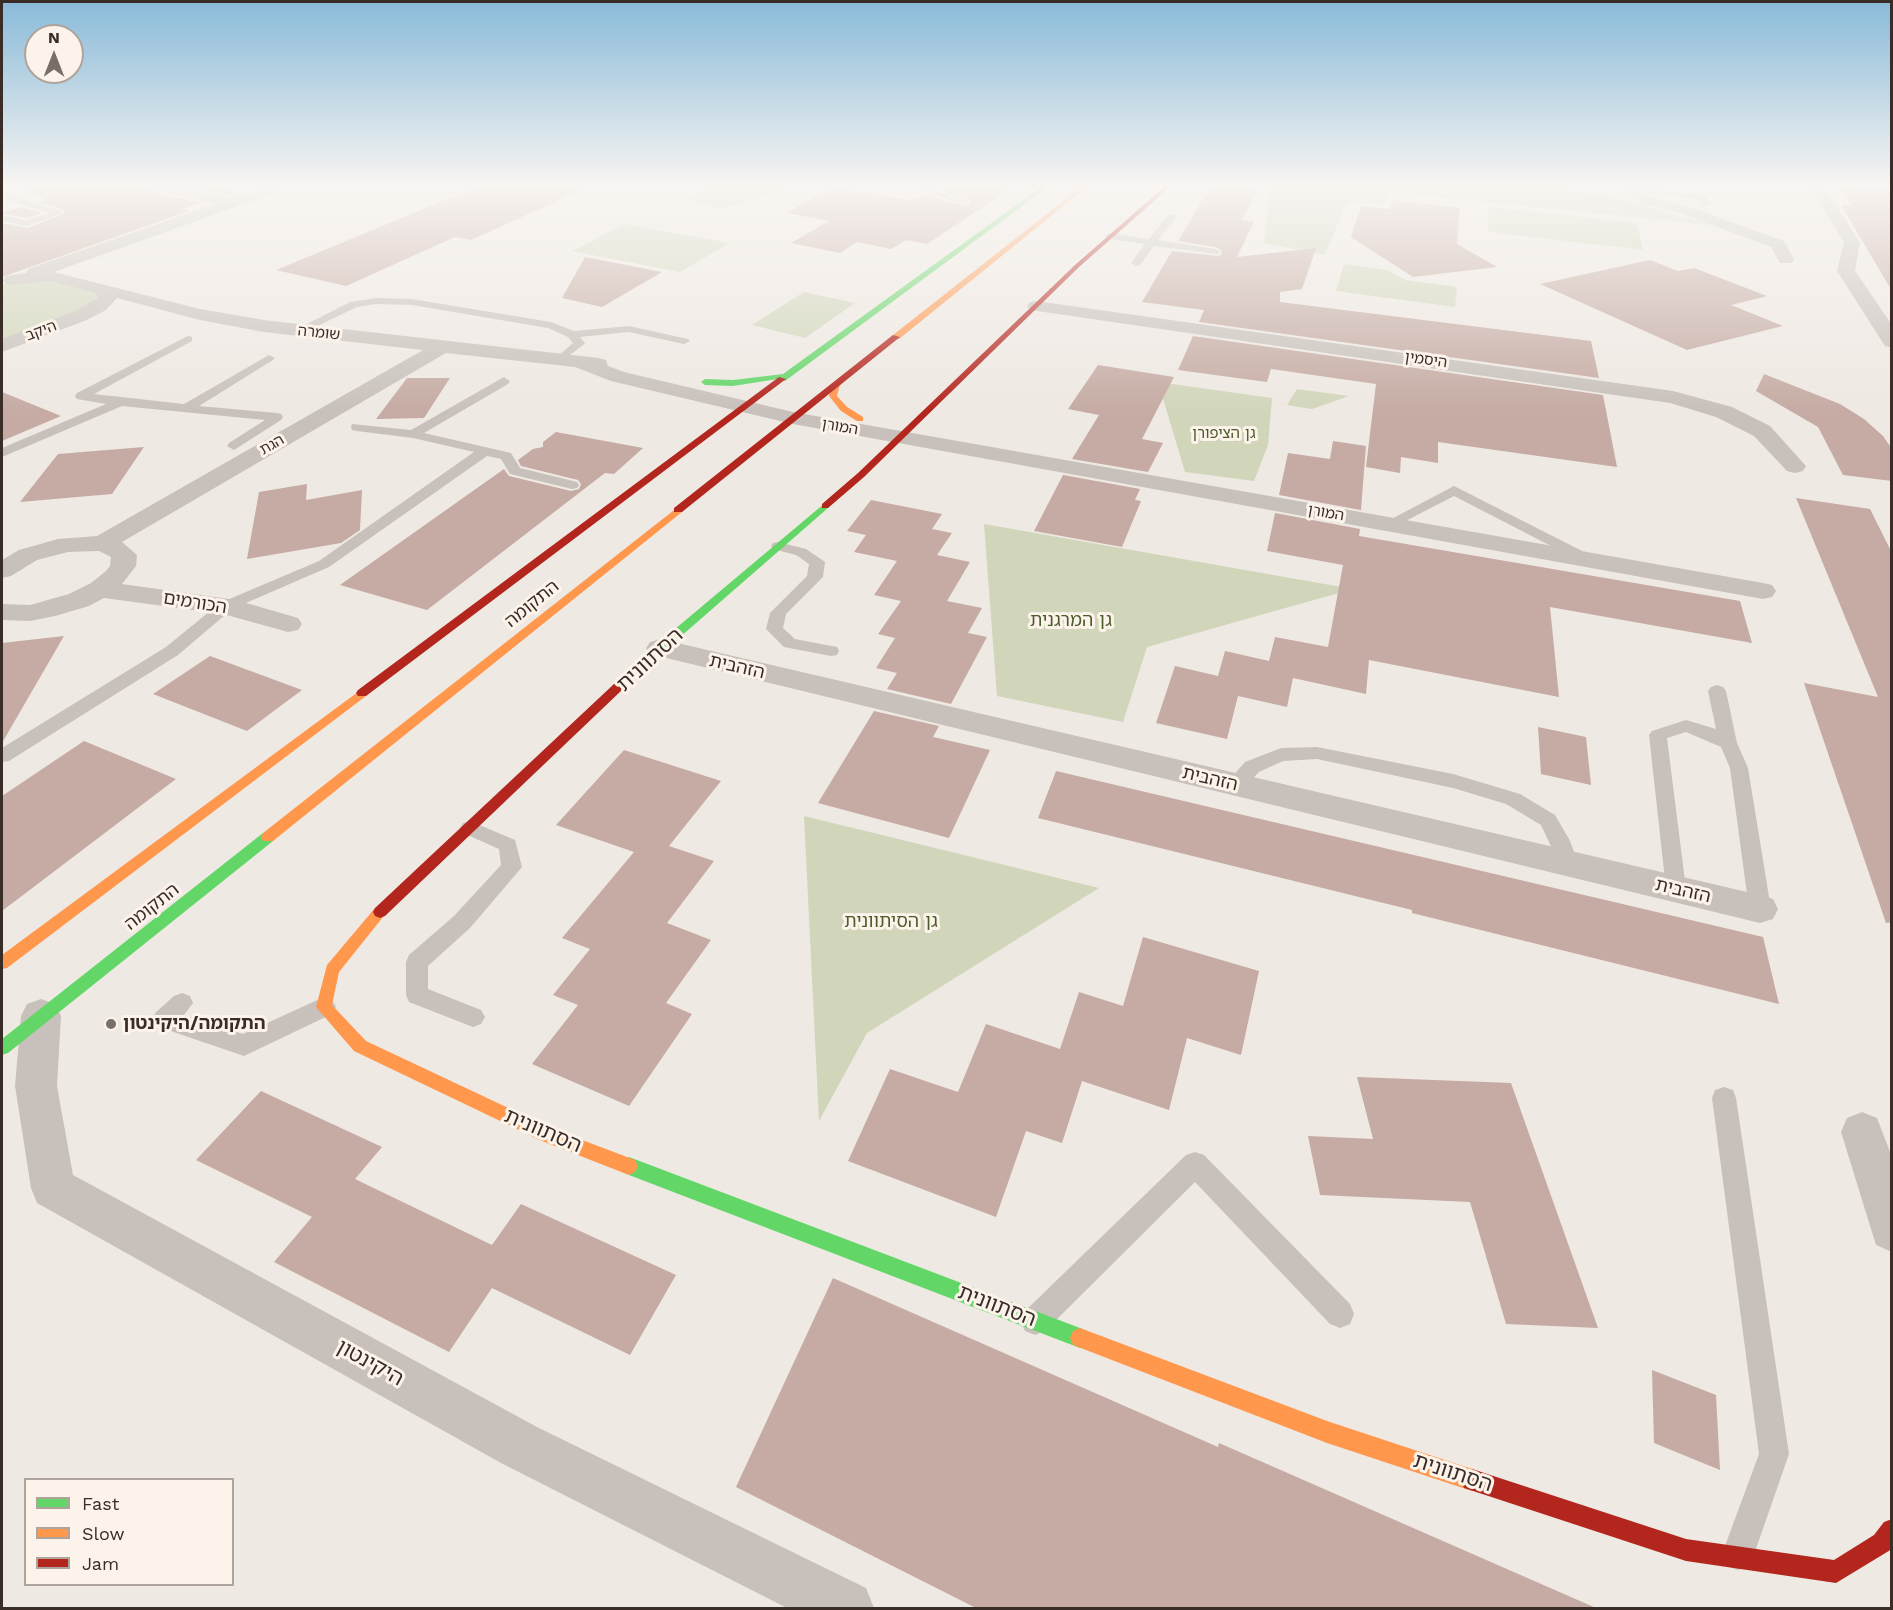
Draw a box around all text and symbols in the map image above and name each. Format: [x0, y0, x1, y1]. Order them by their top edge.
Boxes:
north arrow [24, 24, 84, 84]
text: N [48, 28, 60, 47]
street label: היקב [23, 317, 59, 345]
street label: שומרה [297, 322, 341, 344]
street label: היסמין [1404, 348, 1448, 372]
street label: המורן [820, 415, 860, 439]
park label: גן הציפורן [1192, 425, 1256, 443]
street label: הגת [257, 431, 287, 459]
street label: המורן [1306, 501, 1346, 525]
street label: התקומה [501, 576, 563, 632]
street label: הכורמים [162, 587, 228, 619]
park label: גן המרגנית [1030, 610, 1112, 632]
street label: הסתוונית [612, 623, 688, 697]
street label: הזהבית [707, 650, 767, 684]
street label: הזהבית [1180, 762, 1240, 796]
street label: הזהבית [1653, 874, 1713, 908]
street label: התקומה [120, 879, 184, 935]
park label: גן הסיתוונית [844, 911, 938, 933]
place label: התקומה/היקינטון [123, 1013, 266, 1035]
marker: התקומה/היקינטון [104, 1017, 118, 1031]
street label: הסתוונית [501, 1103, 585, 1159]
street label: הסתוונית [954, 1280, 1040, 1332]
street label: היקינטון [332, 1334, 408, 1392]
street label: הסתוונית [1410, 1448, 1496, 1498]
legend [24, 1478, 234, 1586]
text: Fast [82, 1493, 119, 1514]
text: Slow [82, 1523, 125, 1544]
text: Jam [82, 1553, 119, 1574]

